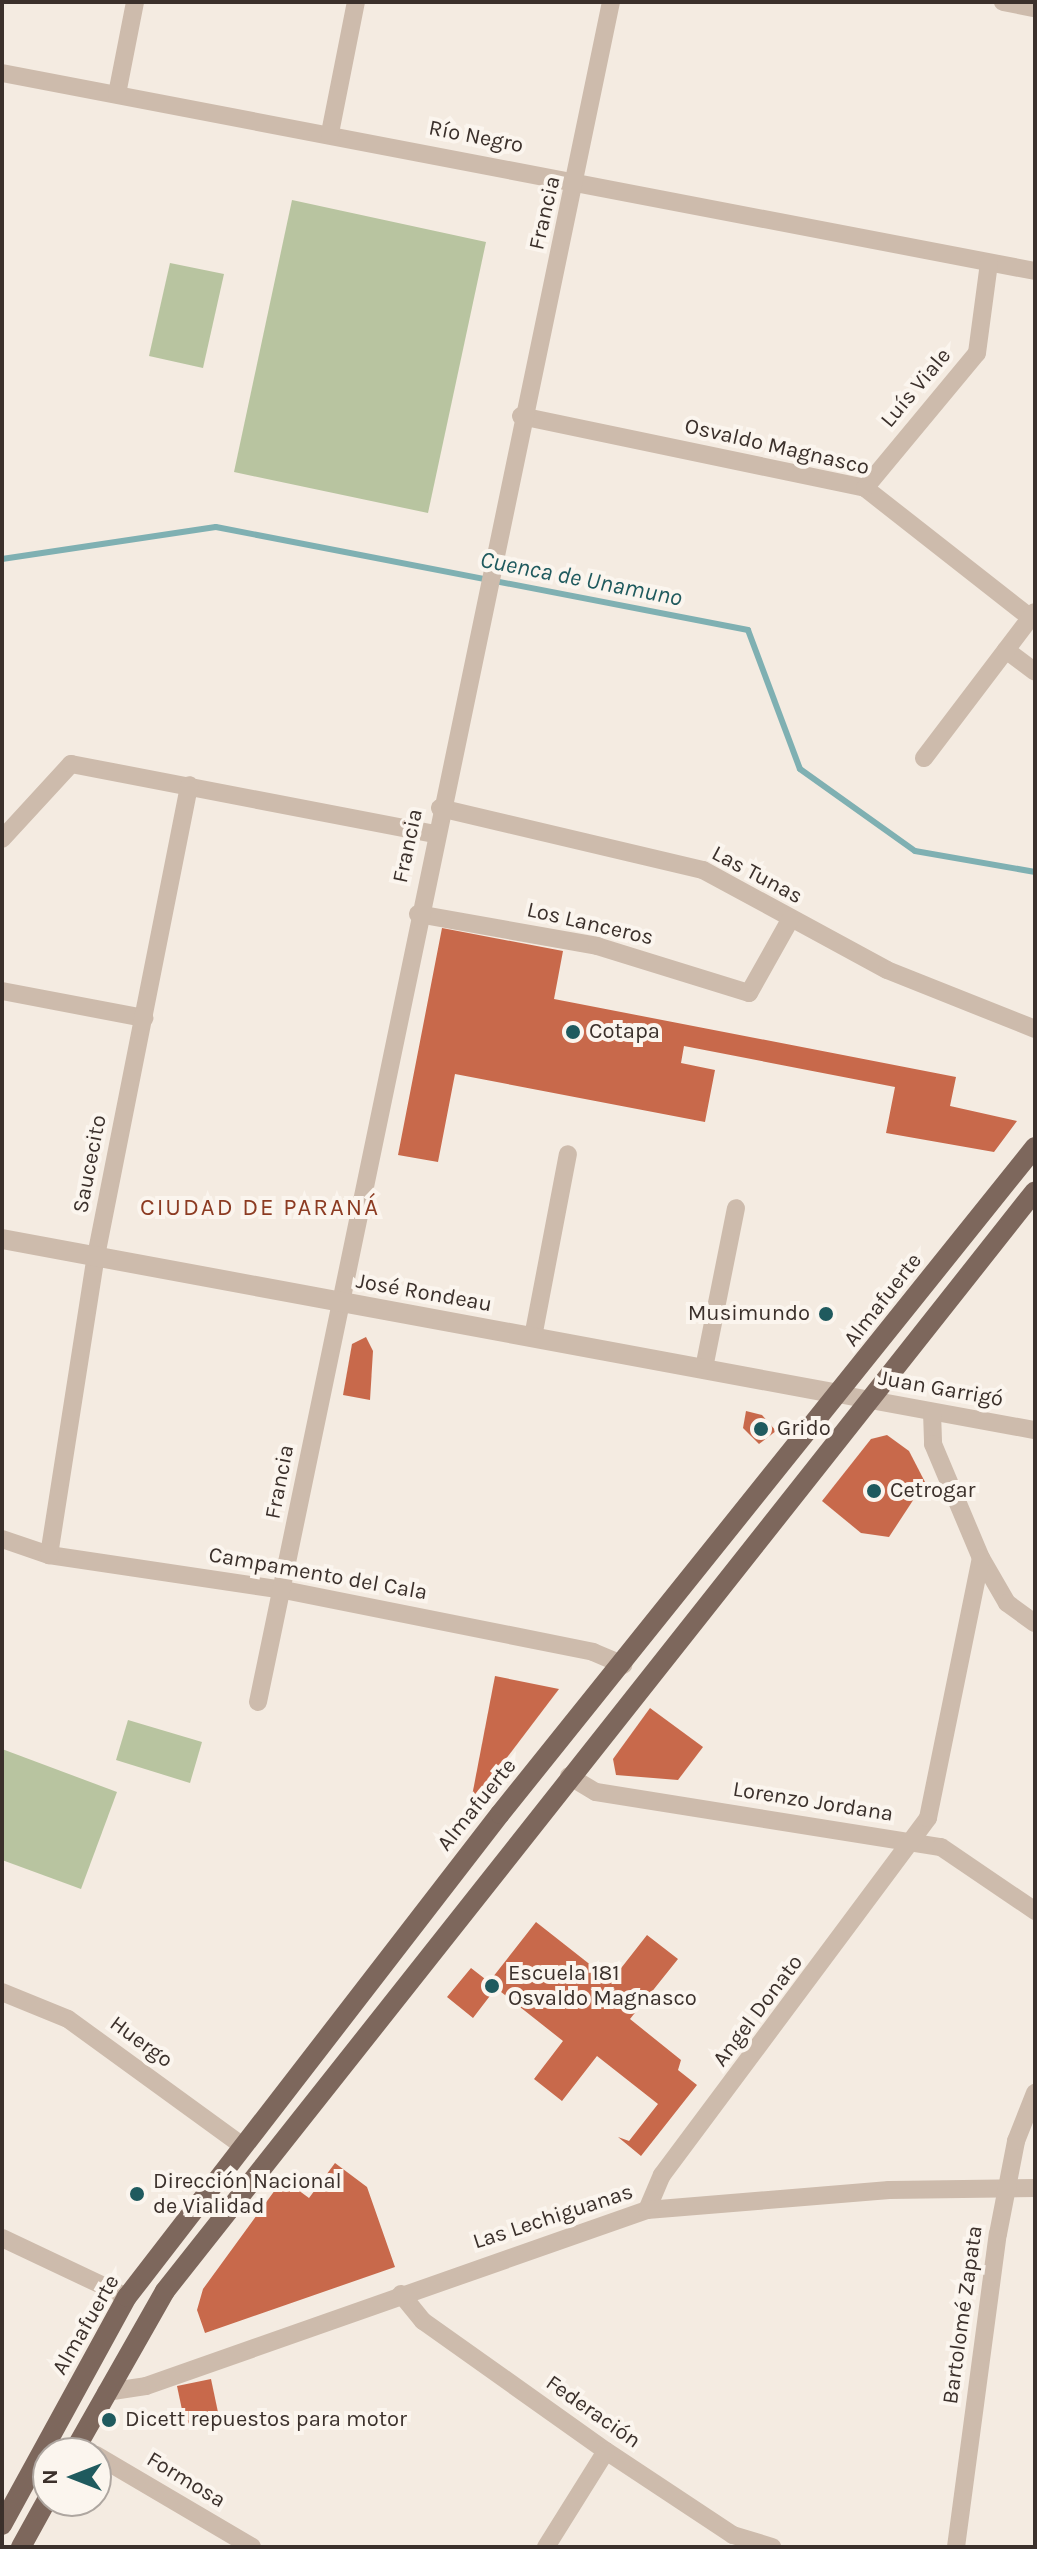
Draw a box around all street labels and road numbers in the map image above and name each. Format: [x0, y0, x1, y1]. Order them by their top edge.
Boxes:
street label: Río Negro [426, 115, 526, 159]
street label: Francia [524, 174, 566, 252]
street label: Luís Viale [875, 343, 957, 433]
street label: Osvaldo Magnasco [682, 413, 872, 481]
street label: Francia [387, 807, 429, 885]
street label: Las Tunas [707, 840, 807, 910]
street label: Los Lanceros [524, 897, 656, 951]
street label: Saucecito [68, 1113, 112, 1215]
street label: Almafuerte [838, 1248, 928, 1352]
street label: José Rondeau [354, 1268, 494, 1318]
street label: Juan Garrigó [877, 1365, 1005, 1413]
street label: Francia [260, 1443, 300, 1521]
street label: Campamento del Cala [207, 1542, 429, 1606]
street label: Almafuerte [432, 1753, 522, 1857]
street label: Lorenzo Jordana [731, 1776, 895, 1828]
street label: Angel Donato [707, 1950, 809, 2072]
street label: Huergo [104, 2010, 178, 2074]
street label: Las Lechiguanas [470, 2179, 636, 2255]
street label: Bartolomé Zapata [937, 2224, 989, 2406]
street label: Almafuerte [47, 2270, 125, 2380]
street label: Federación [540, 2370, 646, 2454]
street label: Formosa [142, 2446, 230, 2514]

